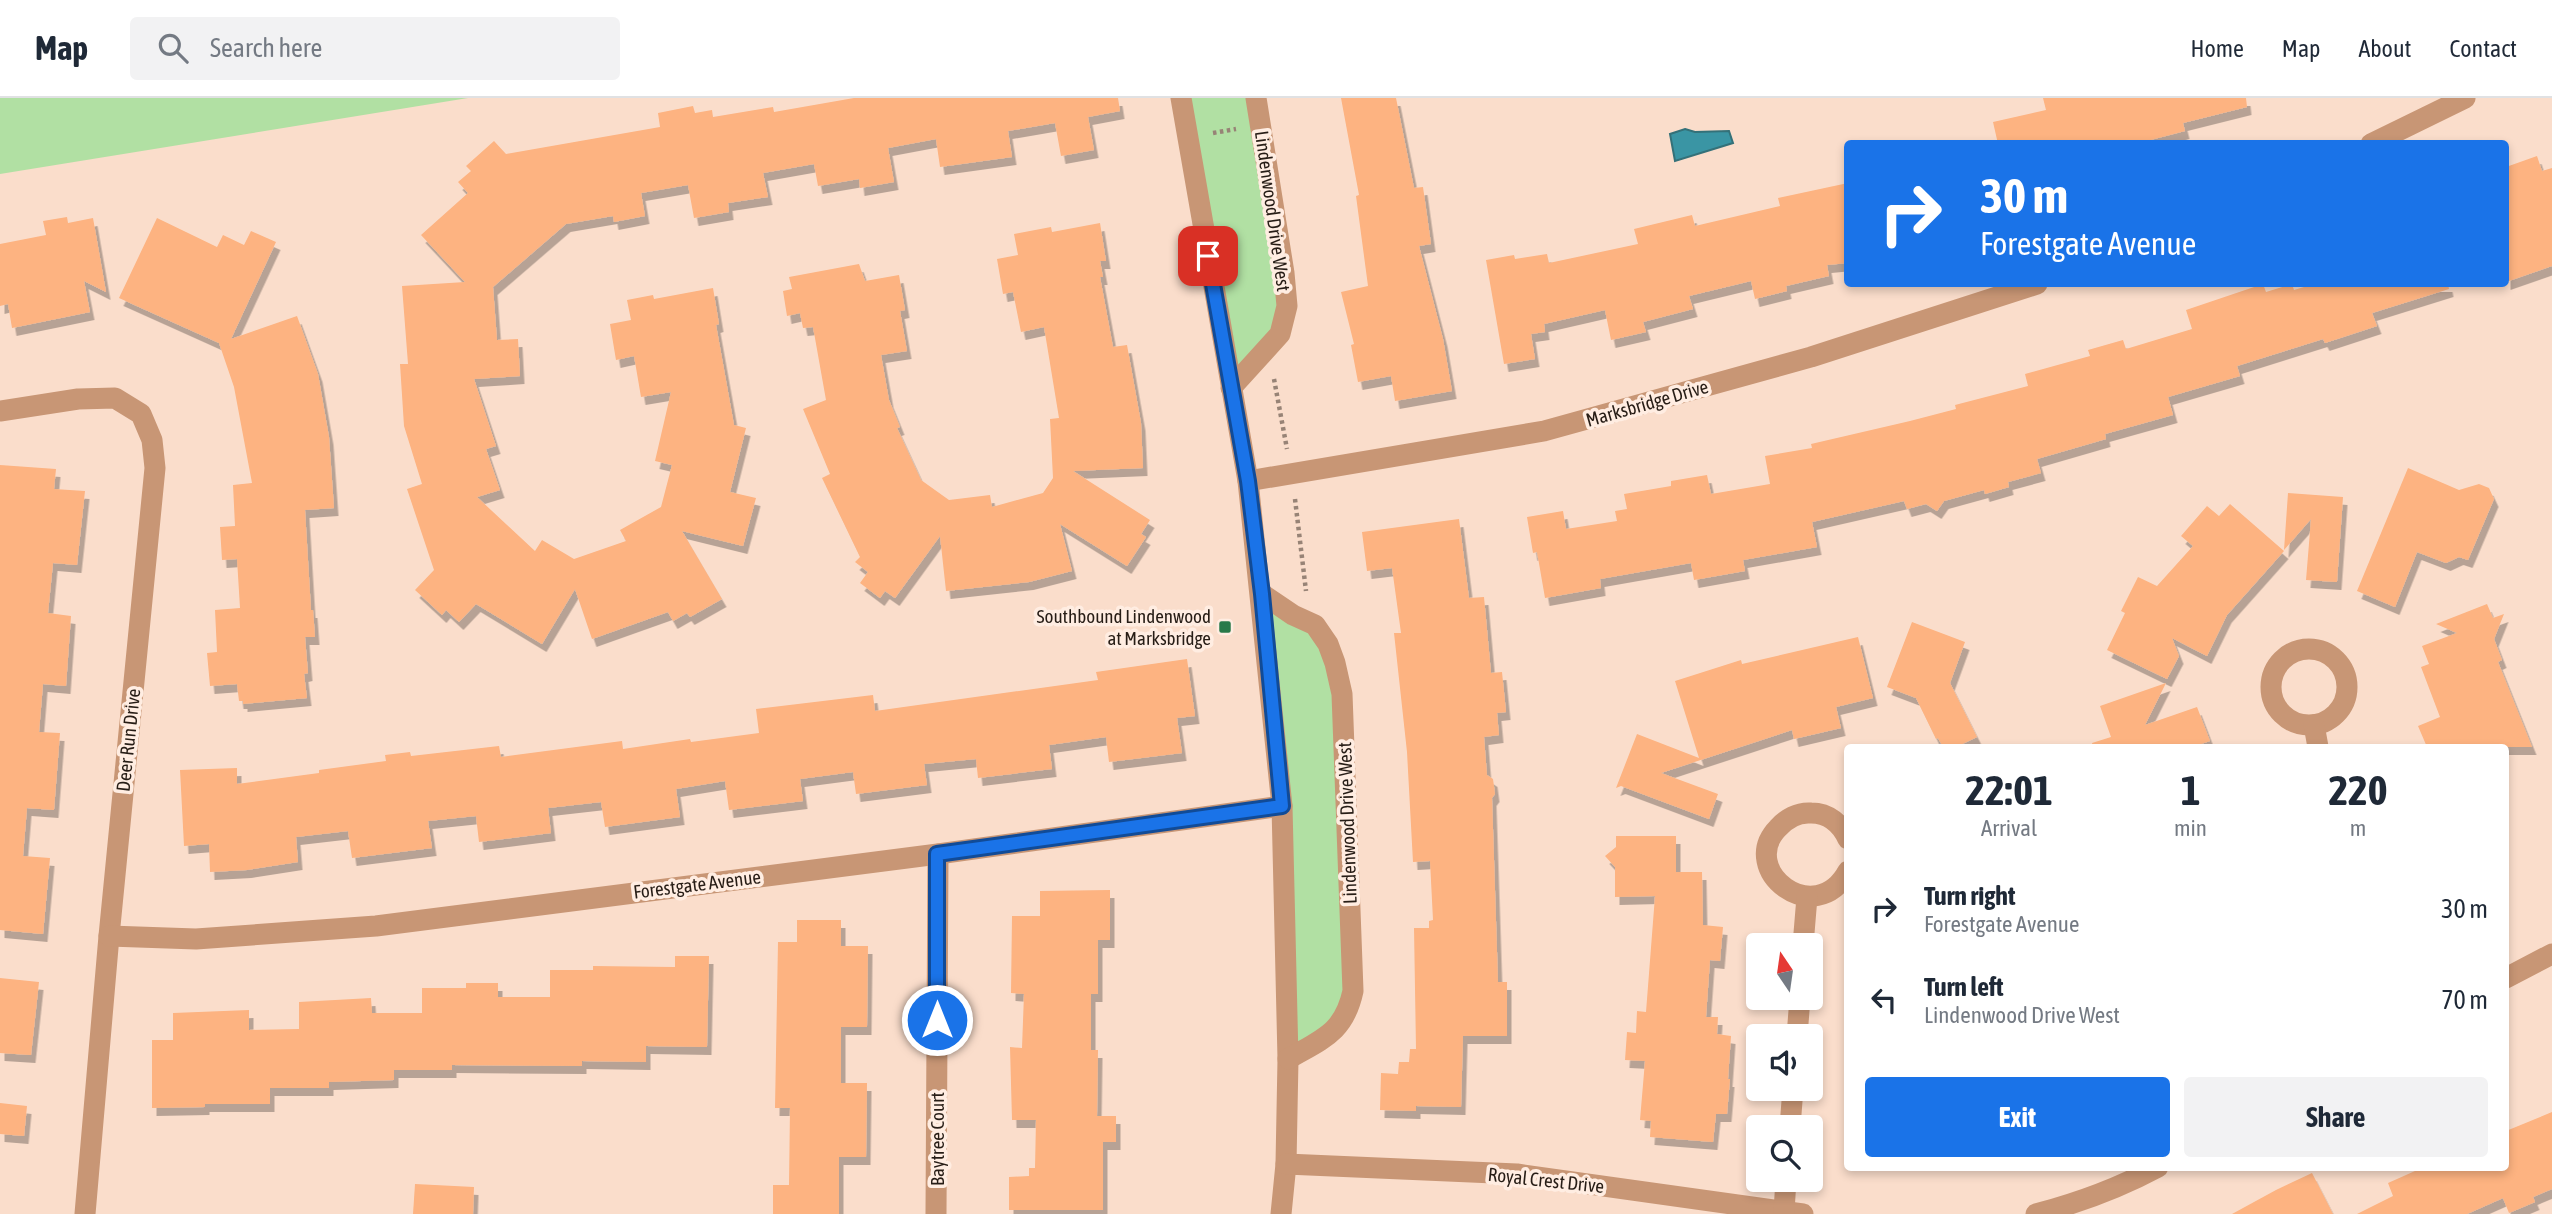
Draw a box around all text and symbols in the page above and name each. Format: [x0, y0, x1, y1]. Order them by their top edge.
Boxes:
search box [130, 17, 620, 80]
text: Map [35, 29, 88, 67]
icon: search [154, 29, 192, 67]
text: Search here [210, 33, 322, 63]
text: Home [2190, 35, 2244, 62]
text: Map [2282, 35, 2320, 62]
text: About [2358, 35, 2411, 62]
text: Contact [2449, 35, 2517, 62]
street label: Lindenwood Drive West [1251, 129, 1295, 293]
text: 30 m [1980, 167, 2068, 223]
icon: right [1865, 168, 1956, 259]
text: Forestgate Avenue [1980, 225, 2196, 262]
pin [1178, 226, 1238, 286]
icon: arrive [1189, 237, 1227, 275]
street label: Marksbridge Drive [1583, 375, 1711, 431]
place label: Southbound Lindenwood at Marksbridge [1036, 605, 1211, 649]
marker: Southbound Lindenwood at Marksbridge [1217, 619, 1233, 635]
street label: Deer Run Drive [112, 687, 144, 793]
street label: Lindenwood Drive West [1333, 742, 1361, 904]
text: 22:01 [1965, 766, 2053, 814]
text: 1 [2181, 766, 2200, 814]
text: 220 [2328, 766, 2388, 814]
text: Arrival [1981, 815, 2037, 841]
text: min [2174, 815, 2207, 841]
text: m [2350, 815, 2366, 841]
street label: Forestgate Avenue [632, 865, 762, 903]
text: Turn right [1924, 881, 2015, 911]
icon: right [1865, 890, 1903, 928]
text: 30 m [2441, 894, 2488, 924]
text: Forestgate Avenue [1924, 911, 2079, 937]
north arrow [1746, 933, 1824, 1010]
map controls [1746, 933, 1823, 1192]
text: Turn left [1924, 972, 2004, 1002]
icon: left [1865, 981, 1903, 1019]
position arrow [900, 983, 974, 1057]
text: 70 m [2441, 985, 2488, 1015]
text: Lindenwood Drive West [1924, 1002, 2120, 1028]
button: sound [1746, 1024, 1823, 1101]
button: Exit [1865, 1077, 2170, 1157]
button: Share [2184, 1077, 2488, 1157]
street label: Baytree Court [926, 1092, 948, 1186]
button: search [1746, 1115, 1823, 1192]
street label: Royal Crest Drive [1487, 1163, 1605, 1197]

